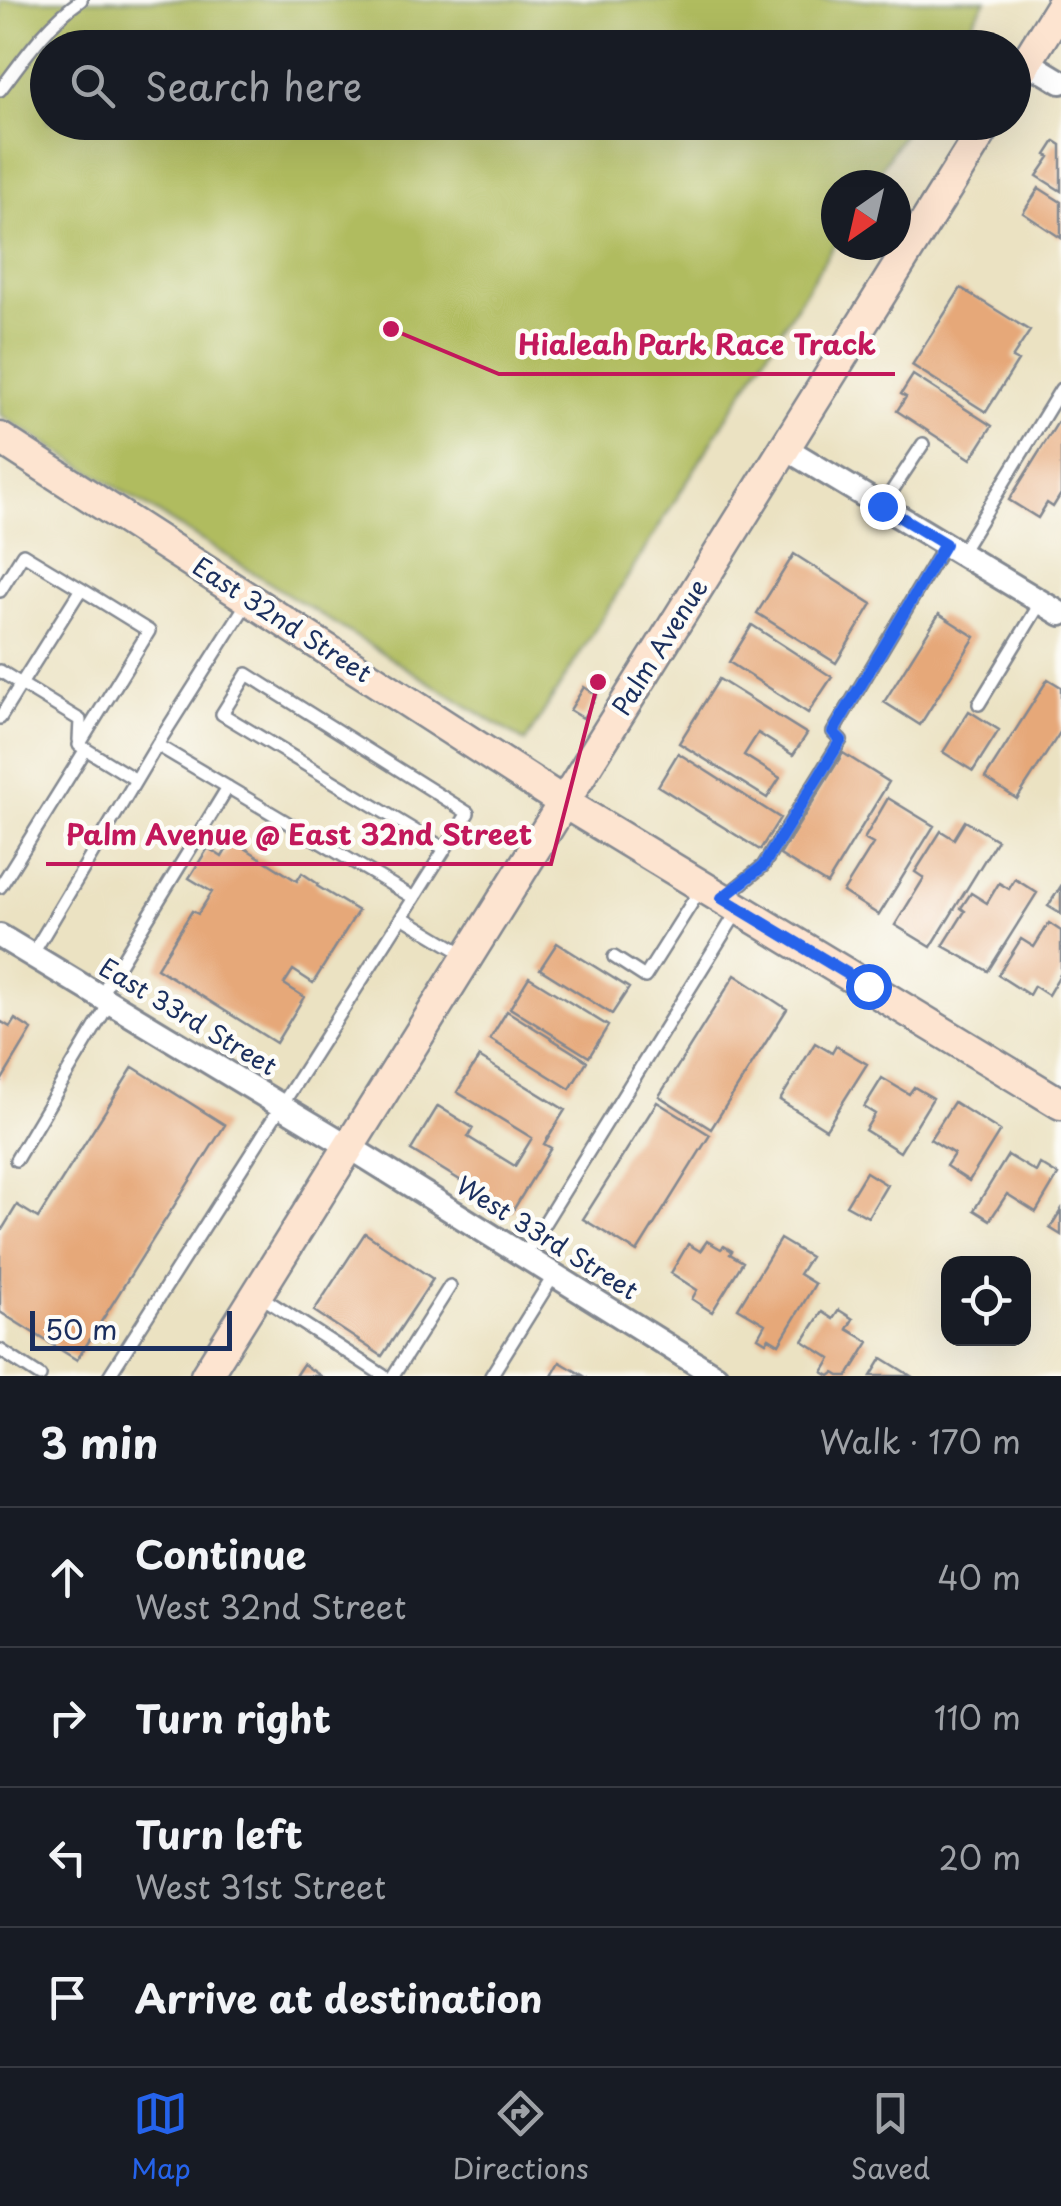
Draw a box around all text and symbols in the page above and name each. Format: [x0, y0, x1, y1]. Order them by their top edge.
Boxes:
search box [30, 30, 1031, 140]
text: Search here [145, 57, 362, 114]
icon: search [65, 58, 120, 113]
north arrow [821, 170, 911, 260]
callout: Hialeah Park Race Track [499, 316, 895, 374]
text: Hialeah Park Race Track [518, 322, 876, 365]
route end [860, 484, 906, 530]
street label: East 32nd Street [186, 547, 379, 691]
street label: Palm Avenue [602, 571, 716, 722]
callout: Palm Avenue @ East 32nd Street [46, 806, 551, 864]
text: Palm Avenue @ East 32nd Street [66, 812, 532, 855]
street label: East 33rd Street [92, 948, 285, 1084]
route start [846, 964, 892, 1010]
street label: West 33rd Street [449, 1166, 646, 1308]
map controls [941, 1256, 1031, 1346]
button: locate [941, 1256, 1031, 1346]
scale bar [30, 1306, 232, 1350]
text: 50 m [45, 1307, 118, 1350]
text: 3 min [40, 1410, 158, 1473]
text: Walk · 170 m [819, 1417, 1021, 1465]
text: Continue [135, 1525, 306, 1582]
icon: ahead [40, 1550, 95, 1605]
text: 40 m [937, 1553, 1021, 1601]
text: West 32nd Street [135, 1582, 406, 1630]
text: Turn right [135, 1689, 331, 1746]
icon: right [40, 1690, 95, 1745]
text: 110 m [934, 1693, 1021, 1741]
text: Turn left [135, 1805, 303, 1862]
icon: left [40, 1830, 95, 1885]
text: 20 m [939, 1833, 1021, 1881]
text: West 31st Street [135, 1862, 386, 1910]
text: Arrive at destination [135, 1969, 543, 2026]
icon: arrive [40, 1970, 95, 2025]
tab: Map [131, 2086, 191, 2189]
tab: Directions [453, 2086, 589, 2189]
tab: Saved [851, 2086, 930, 2189]

